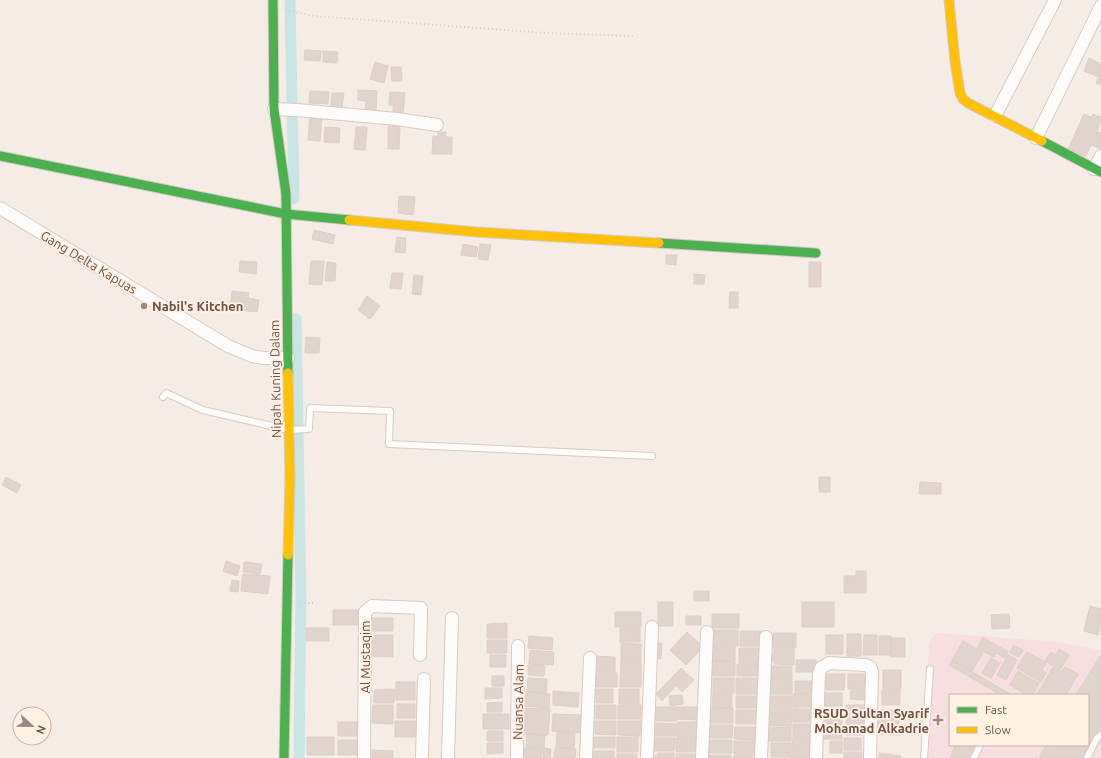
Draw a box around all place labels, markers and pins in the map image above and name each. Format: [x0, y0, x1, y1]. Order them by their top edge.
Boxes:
place label: Nabil's Kitchen [152, 299, 243, 313]
marker: Nabil's Kitchen [139, 301, 149, 311]
place label: RSUD Sultan Syarif Mohamad Alkadrie [814, 706, 930, 735]
marker: RSUD Sultan Syarif Mohamad Alkadrie [932, 714, 944, 726]

